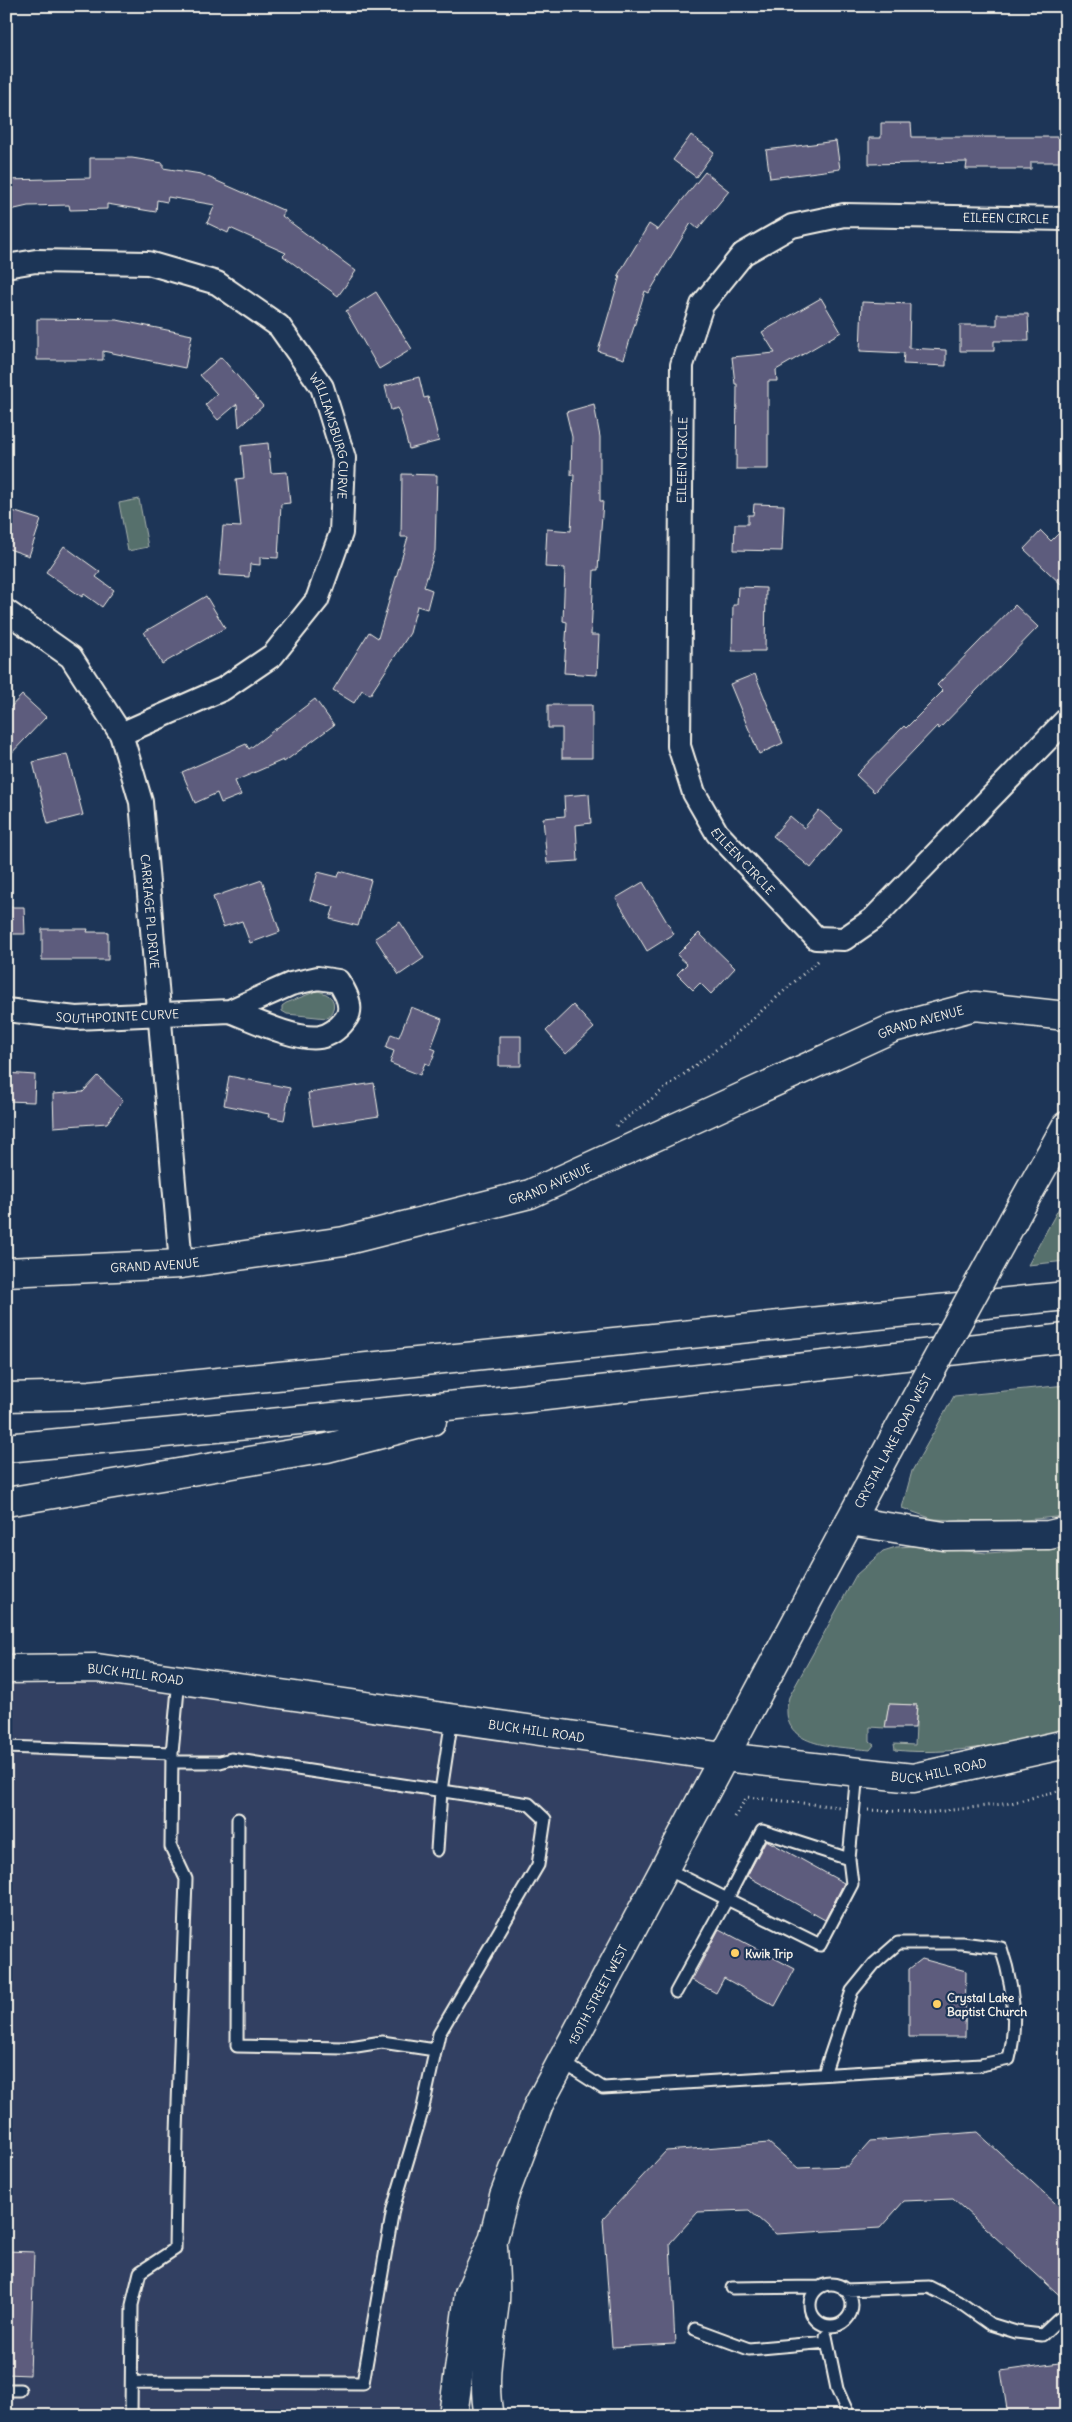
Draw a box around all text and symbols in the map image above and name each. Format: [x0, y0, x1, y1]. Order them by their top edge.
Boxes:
street label: EILEEN CIRCLE [963, 210, 1049, 226]
street label: WILLIAMSBURG CURVE [306, 369, 351, 500]
street label: EILEEN CIRCLE [674, 417, 690, 503]
street label: EILEEN CIRCLE [708, 825, 778, 897]
street label: CARRIAGE PL DRIVE [138, 853, 163, 969]
street label: GRAND AVENUE [875, 1002, 965, 1042]
street label: SOUTHPOINTE CURVE [55, 1006, 180, 1026]
street label: GRAND AVENUE [507, 1159, 594, 1207]
street label: GRAND AVENUE [110, 1254, 200, 1275]
street label: CRYSTAL LAKE ROAD WEST [851, 1371, 935, 1511]
street label: BUCK HILL ROAD [87, 1660, 185, 1688]
street label: BUCK HILL ROAD [487, 1716, 586, 1745]
street label: BUCK HILL ROAD [890, 1754, 988, 1786]
street label: 150TH STREET WEST [564, 1942, 630, 2047]
place label: Kwik Trip [745, 1946, 793, 1962]
marker: Kwik Trip [729, 1947, 741, 1959]
place label: Crystal Lake Baptist Church [947, 1990, 1027, 2020]
marker: Crystal Lake Baptist Church [931, 1998, 943, 2010]

